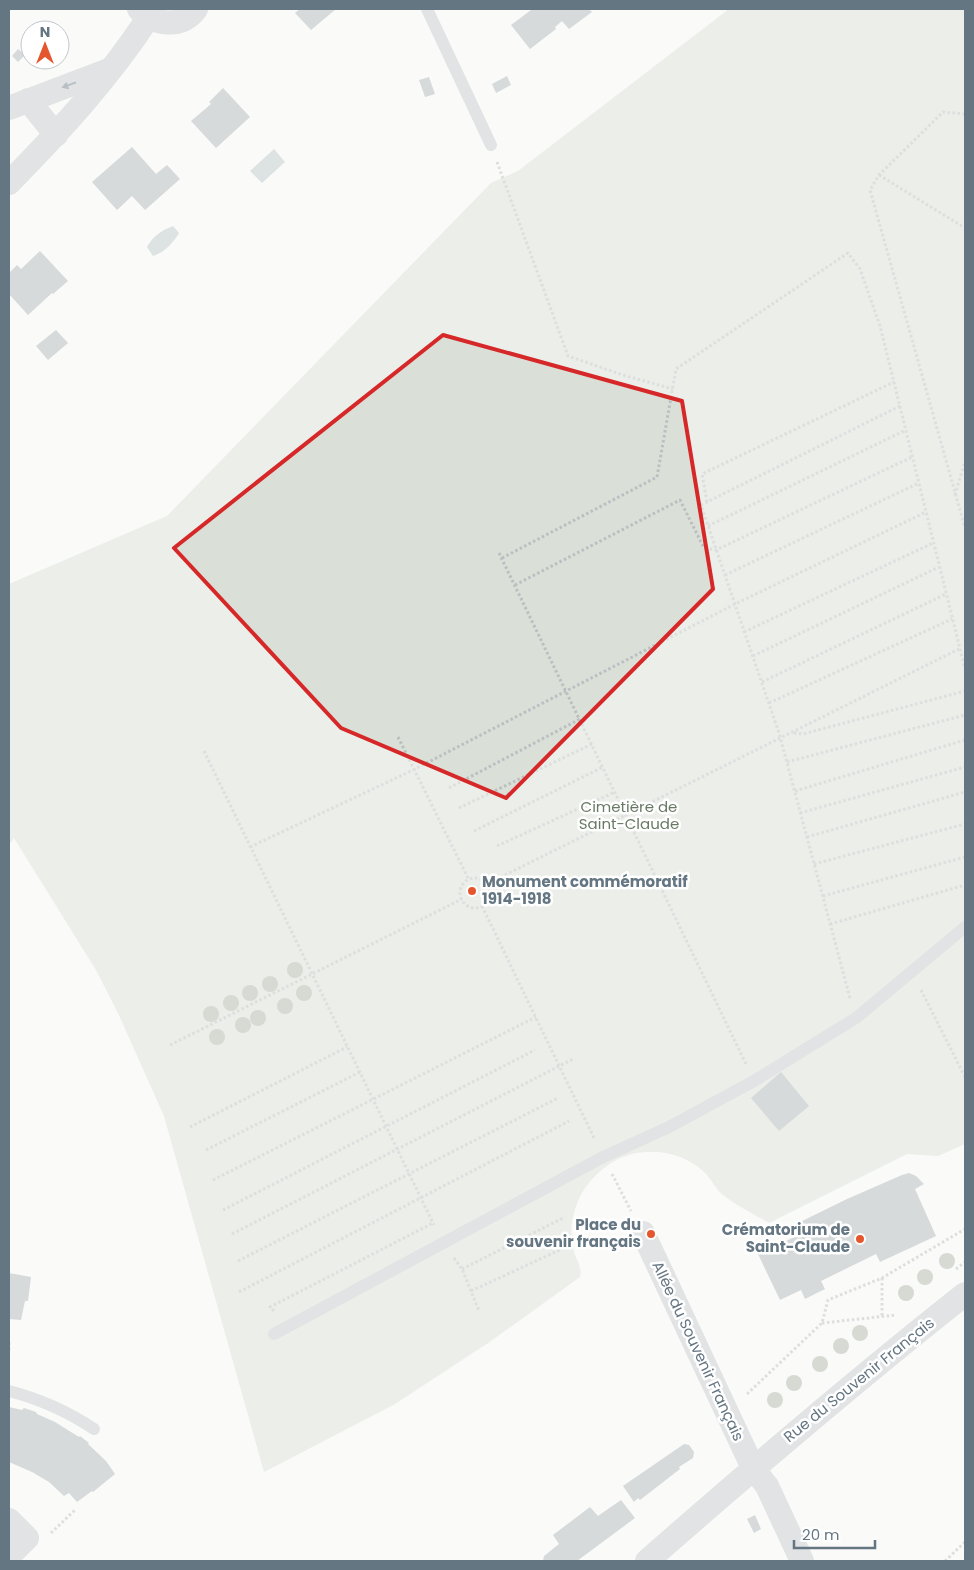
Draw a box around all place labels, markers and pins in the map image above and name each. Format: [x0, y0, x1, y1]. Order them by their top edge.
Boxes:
place label: Monument commémoratif 1914-1918 [482, 871, 688, 909]
marker: Monument commémoratif 1914-1918 [466, 885, 478, 897]
place label: Place du souvenir français [506, 1214, 641, 1252]
place label: Crématorium de Saint-Claude [722, 1219, 850, 1257]
marker: Place du souvenir français [645, 1228, 657, 1240]
marker: Crématorium de Saint-Claude [854, 1233, 866, 1245]

